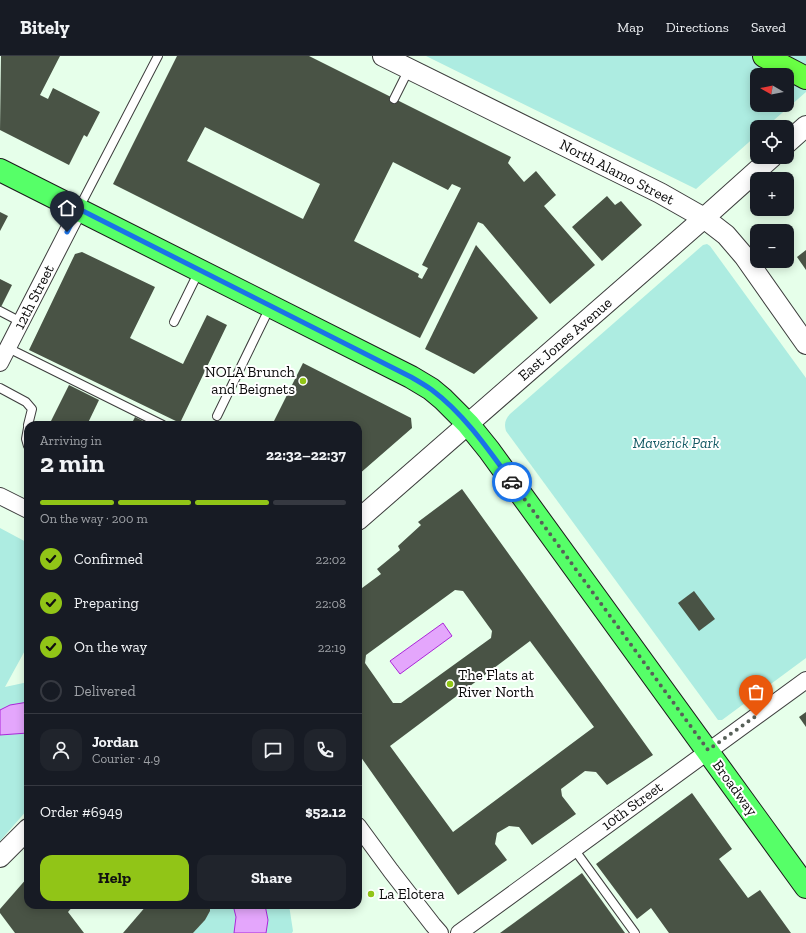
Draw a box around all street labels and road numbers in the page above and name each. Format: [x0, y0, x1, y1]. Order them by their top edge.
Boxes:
street label: North Alamo Street [557, 135, 678, 209]
street label: 12th Street [10, 261, 58, 332]
street label: East Jones Avenue [515, 293, 615, 385]
street label: Broadway [709, 757, 761, 820]
street label: 10th Street [598, 778, 666, 834]

